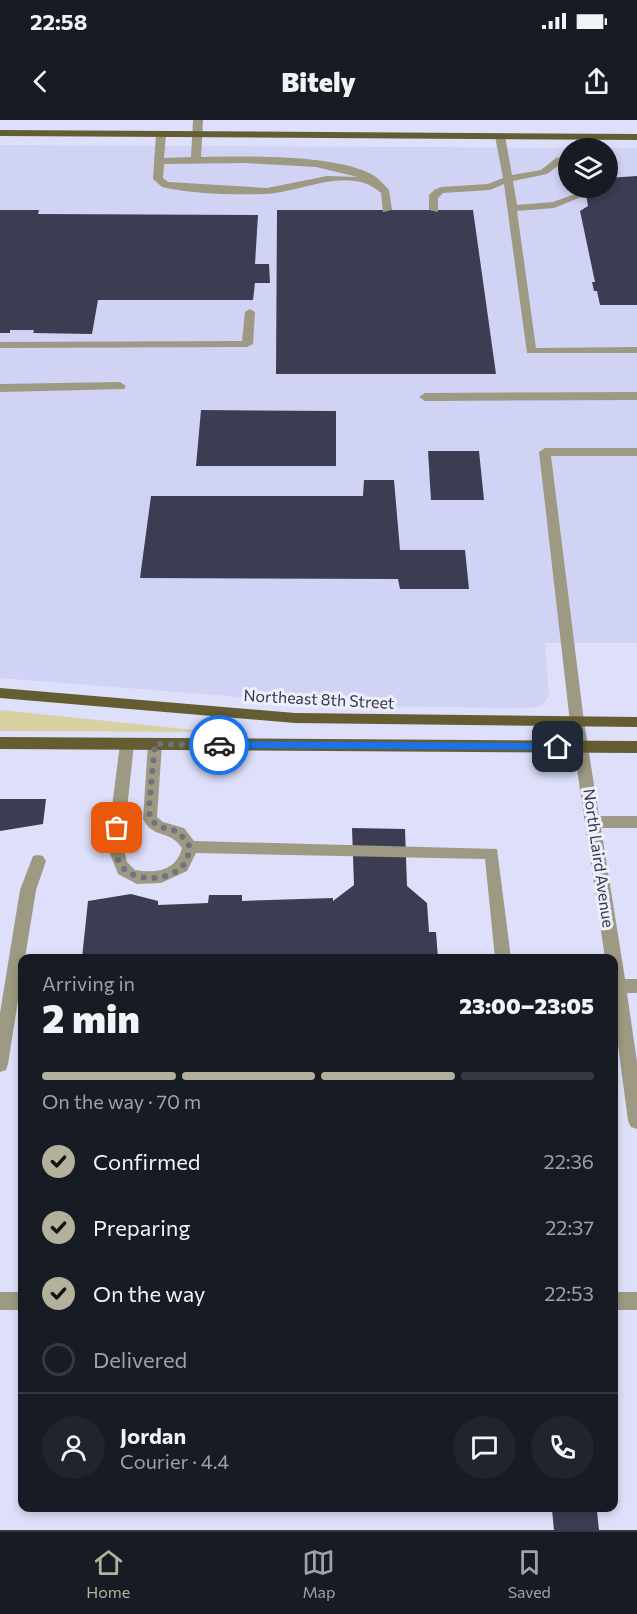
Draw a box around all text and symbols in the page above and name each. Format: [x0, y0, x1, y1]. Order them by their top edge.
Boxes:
text: 22:58 [30, 8, 87, 35]
icon: back [24, 65, 57, 98]
text: Bitely [281, 65, 356, 98]
icon: share [580, 65, 613, 98]
map controls [558, 138, 618, 198]
button: layers [558, 138, 618, 198]
street label: Northeast 8th Street [243, 685, 395, 712]
courier [189, 715, 249, 775]
pin [532, 721, 583, 772]
icon: car [203, 729, 236, 762]
icon: home [541, 730, 574, 763]
street label: North Laird Avenue [580, 787, 619, 929]
pin [91, 802, 142, 853]
icon: bag [100, 811, 133, 844]
text: Arriving in [42, 971, 135, 995]
text: 23:00–23:05 [459, 992, 594, 1019]
text: 2 min [42, 993, 140, 1041]
text: On the way · 70 m [42, 1089, 201, 1113]
icon: check [42, 1145, 75, 1178]
text: Confirmed [93, 1148, 200, 1175]
text: 22:36 [544, 1149, 594, 1173]
icon: check [42, 1211, 75, 1244]
text: Preparing [93, 1214, 190, 1241]
text: 22:37 [545, 1215, 594, 1239]
icon: check [42, 1277, 75, 1310]
text: On the way [93, 1280, 205, 1307]
text: 22:53 [544, 1281, 594, 1305]
text: Delivered [93, 1346, 187, 1373]
button: person [42, 1416, 105, 1479]
button: chat [453, 1416, 516, 1479]
button: phone [531, 1416, 594, 1479]
text: Jordan [120, 1422, 186, 1449]
text: Courier · 4.4 [120, 1449, 229, 1473]
tab: Home [86, 1546, 130, 1601]
tab: Map [302, 1546, 335, 1601]
tab: Saved [508, 1546, 551, 1601]

